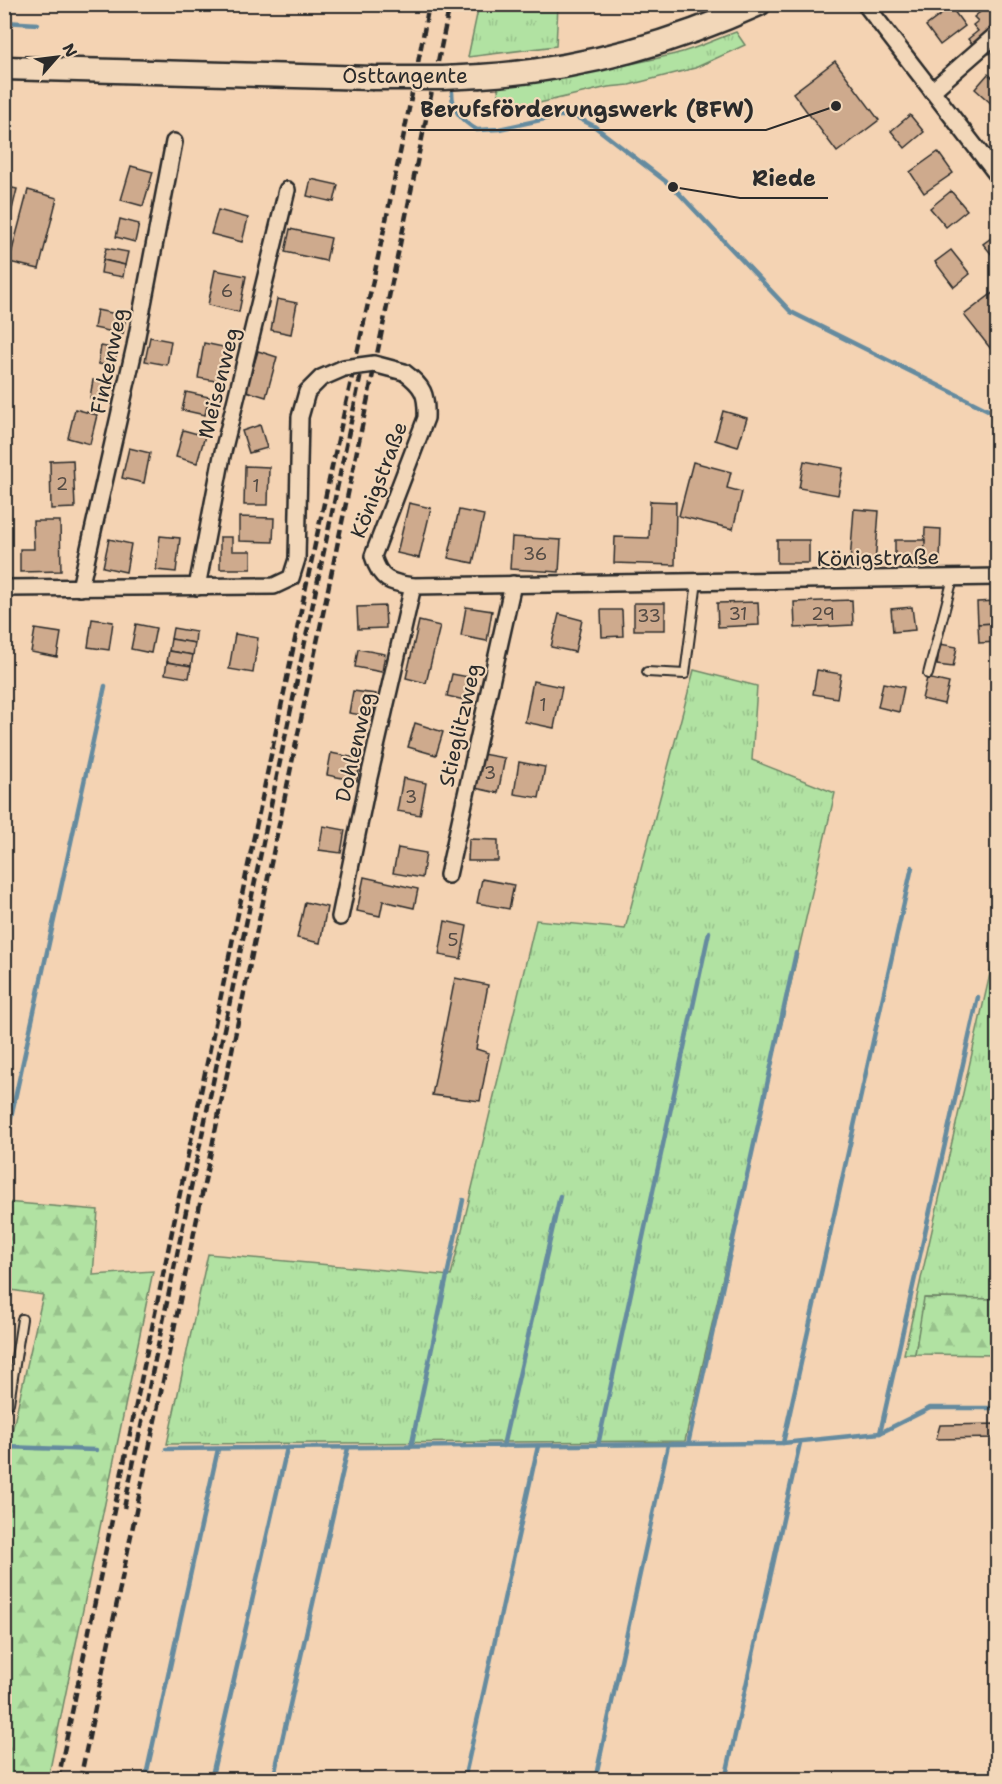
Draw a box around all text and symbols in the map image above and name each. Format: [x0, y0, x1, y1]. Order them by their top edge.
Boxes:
north arrow [27, 27, 87, 87]
text: N [58, 40, 82, 61]
street label: Osttangente [342, 62, 468, 90]
callout: Berufsförderungswerk (BFW) [408, 90, 766, 130]
text: Berufsförderungswerk (BFW) [420, 95, 754, 124]
callout: Riede [740, 158, 828, 198]
text: Riede [752, 164, 816, 193]
house number: 6 [221, 279, 233, 303]
street label: Finkenweg [84, 305, 134, 417]
street label: Meisenweg [192, 324, 246, 442]
street label: Königstraße [344, 418, 414, 542]
house number: 2 [56, 472, 68, 496]
house number: 1 [252, 474, 260, 498]
house number: 36 [523, 542, 547, 566]
street label: Königstraße [816, 543, 940, 573]
house number: 31 [728, 602, 748, 626]
house number: 29 [811, 602, 835, 626]
house number: 33 [637, 604, 661, 628]
street label: Stieglitzweg [432, 661, 488, 789]
street label: Dohlenweg [329, 689, 381, 805]
house number: 1 [539, 693, 547, 717]
house number: 3 [484, 761, 496, 785]
house number: 3 [405, 785, 417, 809]
house number: 5 [447, 928, 459, 952]

